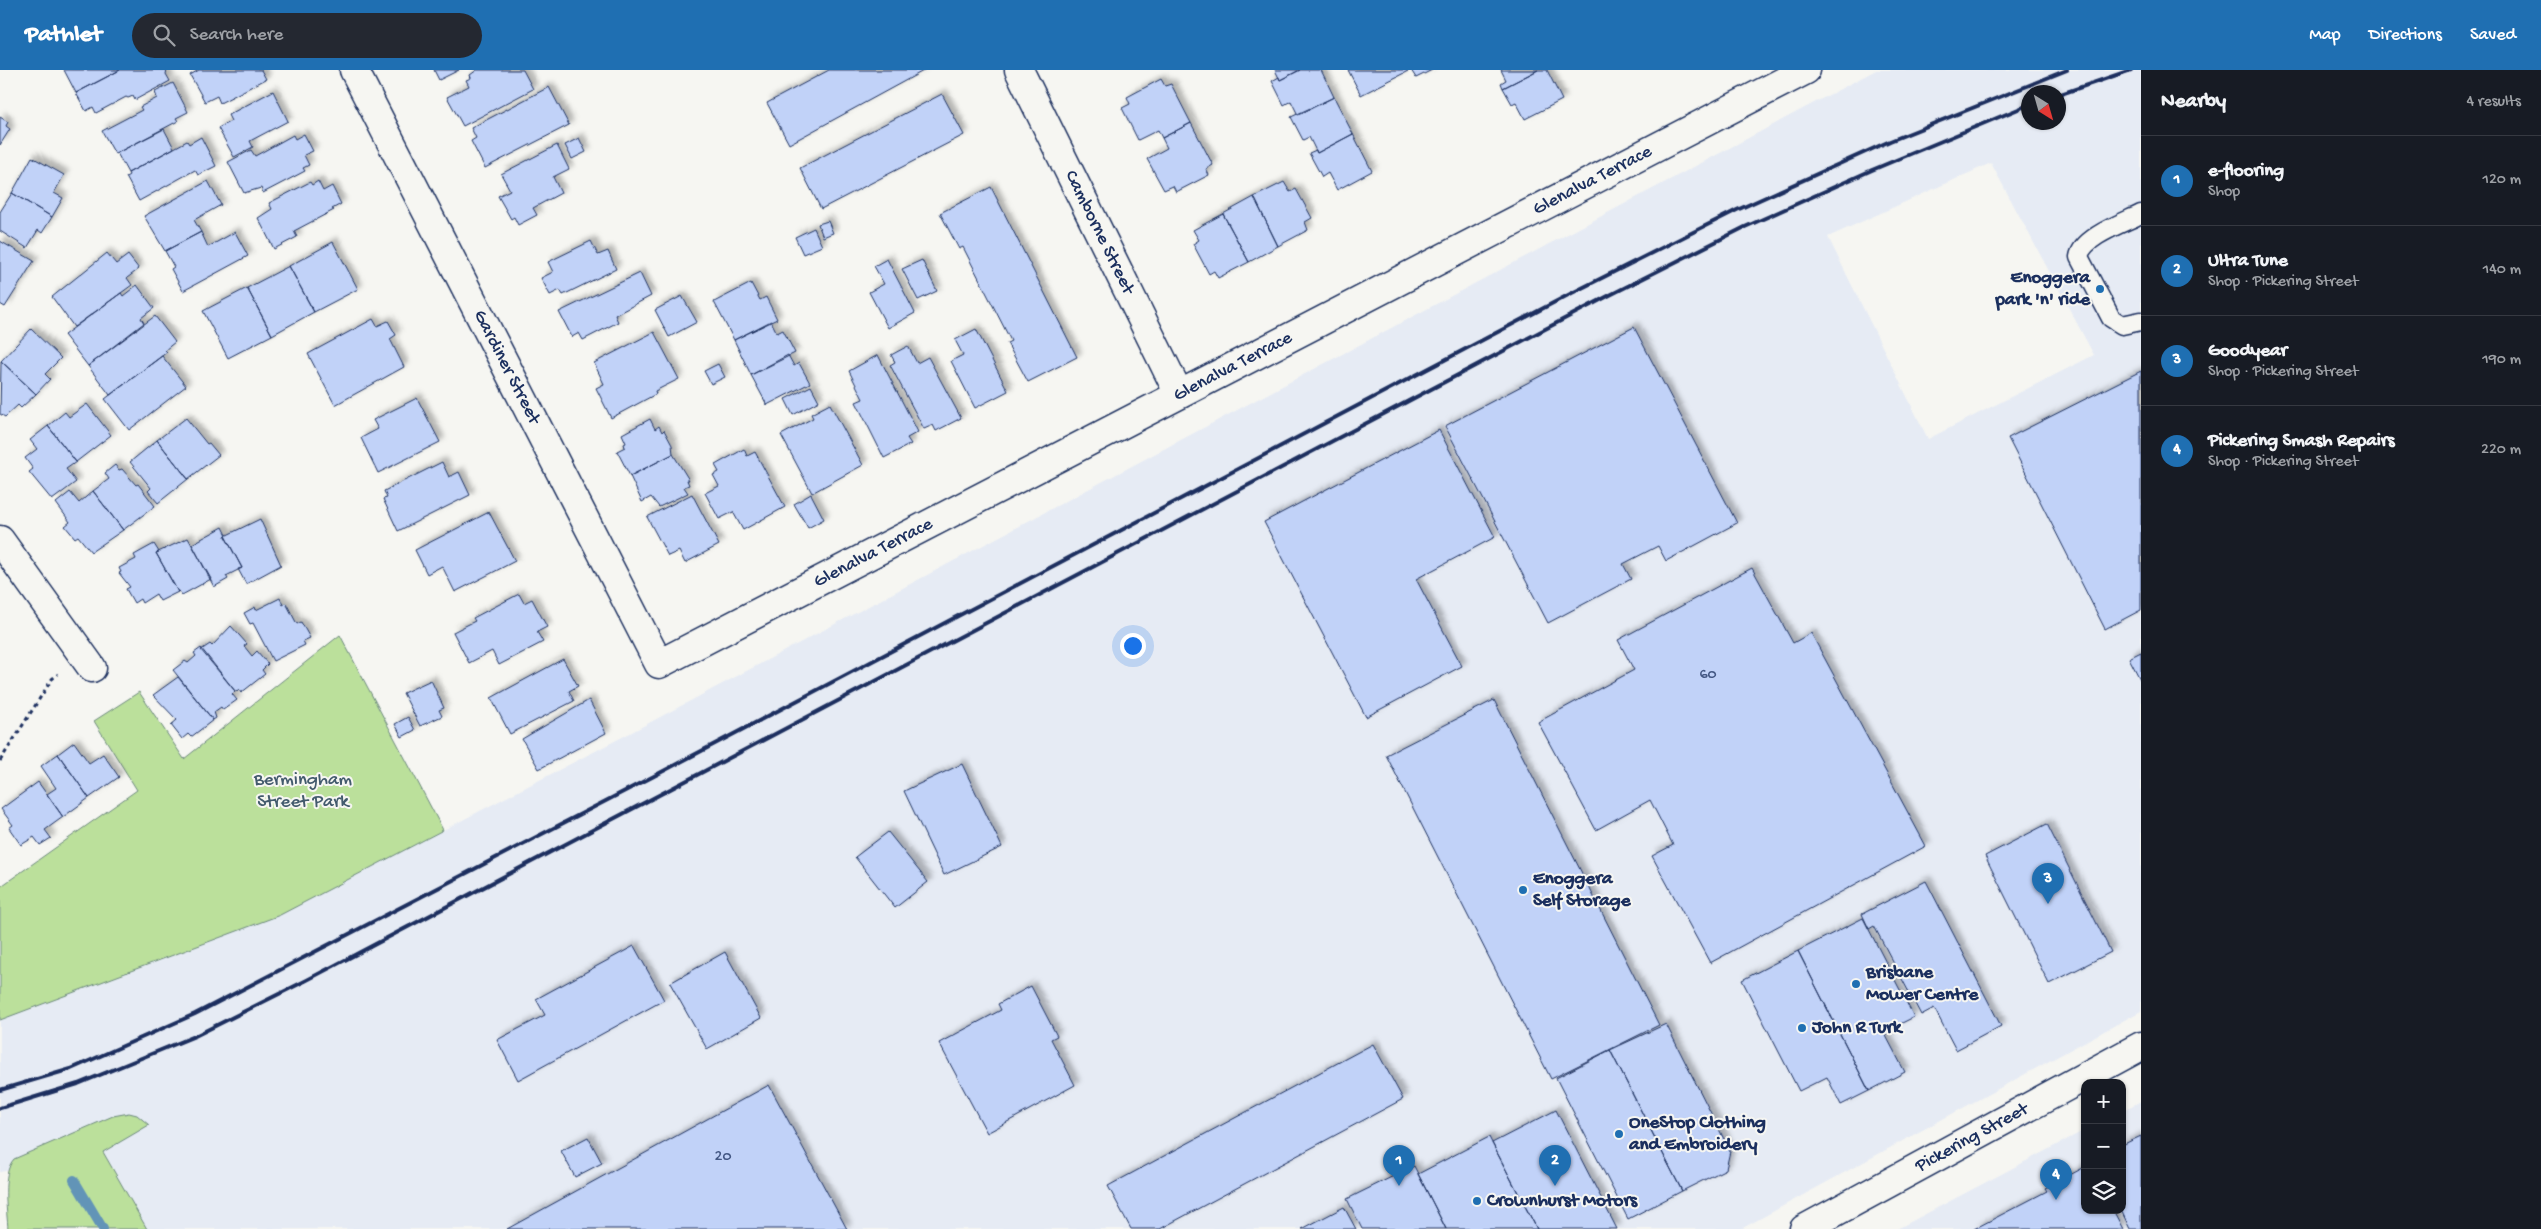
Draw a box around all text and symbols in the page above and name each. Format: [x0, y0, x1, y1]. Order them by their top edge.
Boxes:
search box [132, 13, 482, 58]
text: Pathlet [25, 21, 102, 50]
icon: search [150, 21, 178, 49]
text: Search here [190, 24, 283, 47]
text: Map [2309, 25, 2341, 46]
text: Directions [2369, 25, 2442, 46]
text: Saved [2470, 25, 2516, 46]
north arrow [2021, 85, 2066, 130]
text: Nearby [2161, 90, 2226, 115]
text: 4 results [2466, 93, 2521, 112]
street label: Glenalva Terrace [1529, 140, 1656, 221]
text: e-flooring [2208, 160, 2284, 183]
street label: Camborne Street [1059, 167, 1140, 300]
text: 1 [2174, 171, 2180, 190]
text: 120 m [2482, 171, 2521, 190]
text: Shop [2208, 183, 2240, 202]
text: Ultra Tune [2208, 250, 2288, 273]
text: 2 [2173, 261, 2181, 280]
text: 140 m [2483, 261, 2521, 280]
place label: Enoggera park 'n' ride [1994, 267, 2091, 312]
text: Shop · Pickering Street [2208, 273, 2358, 292]
marker: Enoggera park 'n' ride [2094, 283, 2106, 295]
street label: Gardiner Street [468, 306, 546, 430]
street label: Glenalva Terrace [1170, 326, 1296, 407]
text: Goodyear [2208, 340, 2287, 363]
text: 3 [2173, 351, 2181, 370]
text: 190 m [2482, 351, 2521, 370]
text: Shop · Pickering Street [2208, 363, 2358, 382]
text: Pickering Smash Repairs [2208, 430, 2395, 453]
text: 4 [2173, 441, 2181, 460]
text: 220 m [2481, 441, 2521, 460]
text: Shop · Pickering Street [2208, 453, 2358, 472]
street label: Glenalva Terrace [810, 513, 937, 593]
your location [1120, 633, 1146, 659]
house number: 60 [1699, 666, 1717, 685]
park label: Bermingham Street Park [253, 769, 352, 814]
pin: 3 [2032, 863, 2064, 904]
place label: Enoggera Self Storage [1533, 868, 1632, 913]
marker: Enoggera Self Storage [1517, 884, 1529, 896]
place label: Brisbane Mower Centre [1865, 962, 1979, 1007]
marker: Brisbane Mower Centre [1850, 978, 1862, 990]
place label: John R Turk [1811, 1017, 1904, 1040]
marker: John R Turk [1796, 1022, 1808, 1034]
map controls [2081, 1079, 2126, 1214]
button: + [2081, 1079, 2126, 1124]
street label: Pickering Street [1910, 1097, 2034, 1178]
place label: OneStop Clothing and Embroidery [1628, 1112, 1766, 1157]
button: − [2081, 1124, 2126, 1169]
marker: OneStop Clothing and Embroidery [1613, 1128, 1625, 1140]
pin: 1 [1383, 1145, 1415, 1186]
pin: 2 [1539, 1145, 1571, 1186]
house number: 20 [715, 1148, 731, 1167]
pin: 4 [2040, 1159, 2072, 1200]
button: layers [2081, 1169, 2126, 1214]
place label: Crownhurst Motors [1486, 1190, 1638, 1213]
marker: Crownhurst Motors [1471, 1195, 1483, 1207]

